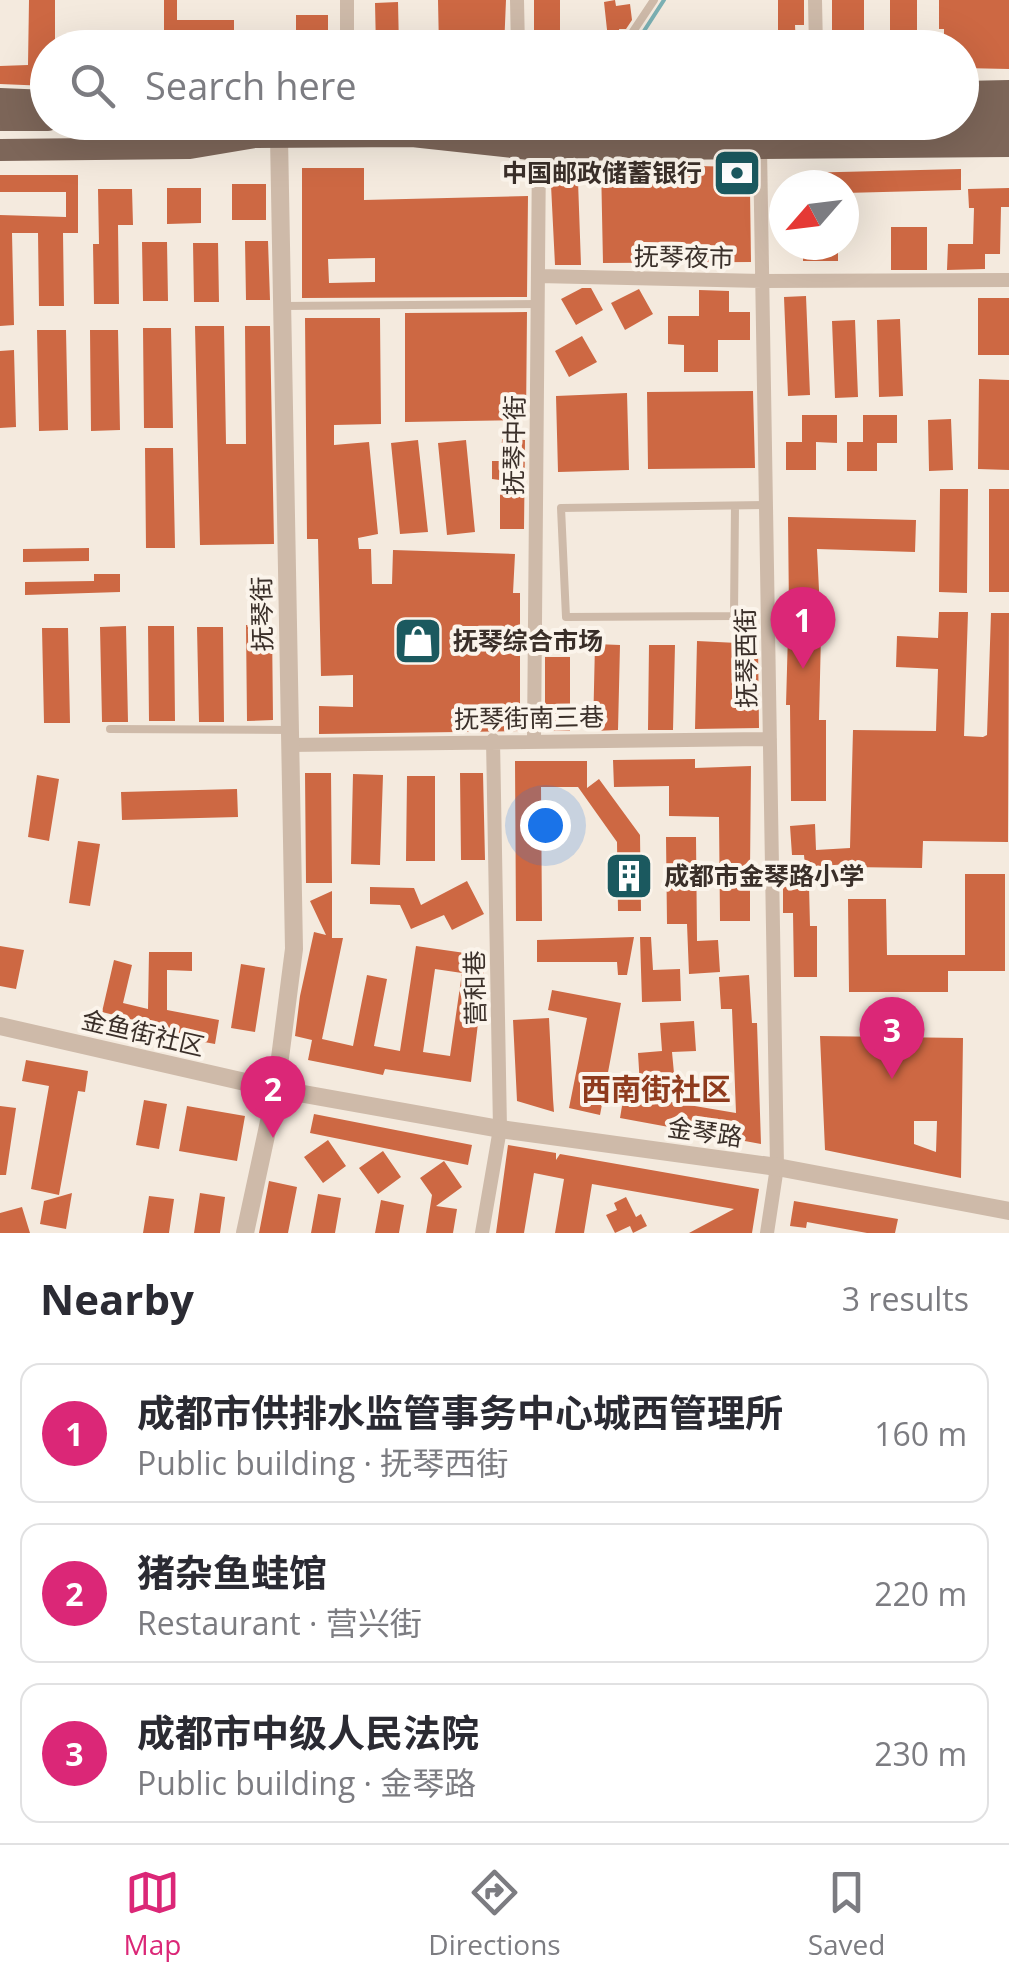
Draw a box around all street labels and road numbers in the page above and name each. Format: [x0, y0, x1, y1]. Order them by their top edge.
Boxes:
street label: 抚琴夜市 [634, 238, 734, 274]
street label: 抚琴中街 [495, 395, 531, 495]
street label: 抚琴街 [243, 576, 279, 652]
street label: 抚琴西街 [727, 608, 763, 708]
street label: 抚琴街南三巷 [454, 699, 604, 735]
street label: 营和巷 [456, 950, 492, 1026]
street label: 金鱼街社区 [78, 1001, 208, 1063]
street label: 金琴路 [666, 1109, 745, 1153]

